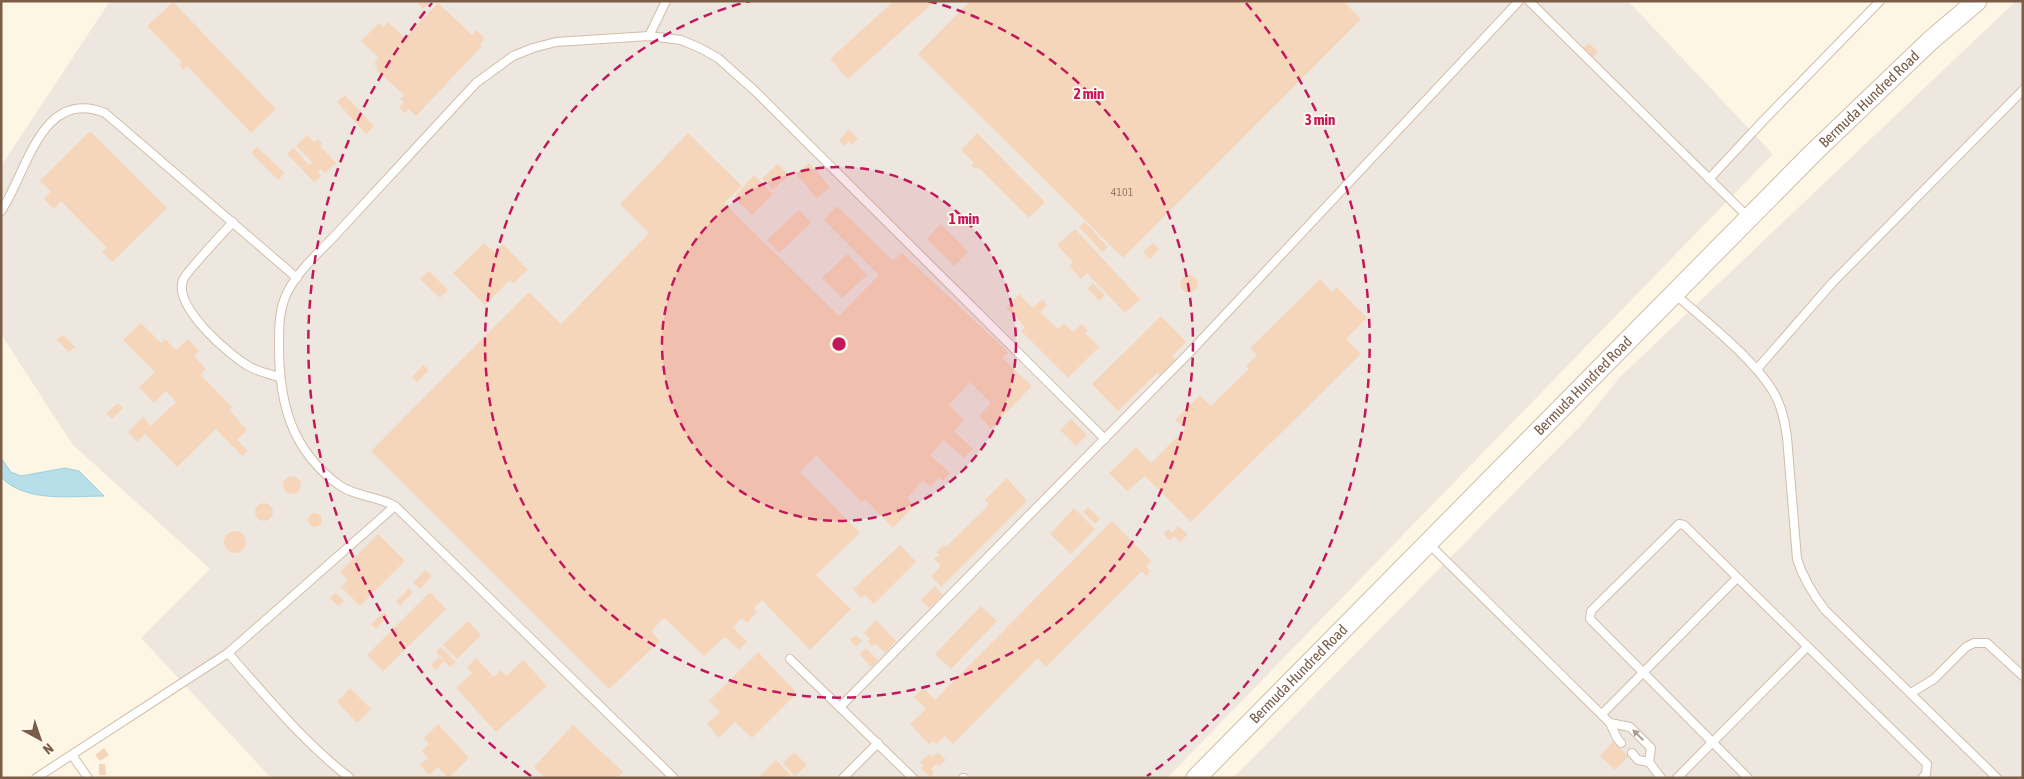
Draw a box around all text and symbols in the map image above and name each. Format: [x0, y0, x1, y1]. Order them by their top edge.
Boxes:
street label: Bermuda Hundred Road [1815, 47, 1922, 151]
text: 2 min [1074, 85, 1104, 102]
text: 3 min [1305, 111, 1335, 128]
house number: 4101 [1111, 185, 1134, 199]
text: 1 min [949, 210, 979, 227]
street label: Bermuda Hundred Road [1530, 333, 1635, 438]
centre of rings [830, 335, 848, 353]
street label: Bermuda Hundred Road [1246, 621, 1351, 727]
north arrow [15, 714, 65, 764]
one-way arrow [1633, 730, 1645, 742]
text: N [40, 740, 57, 758]

